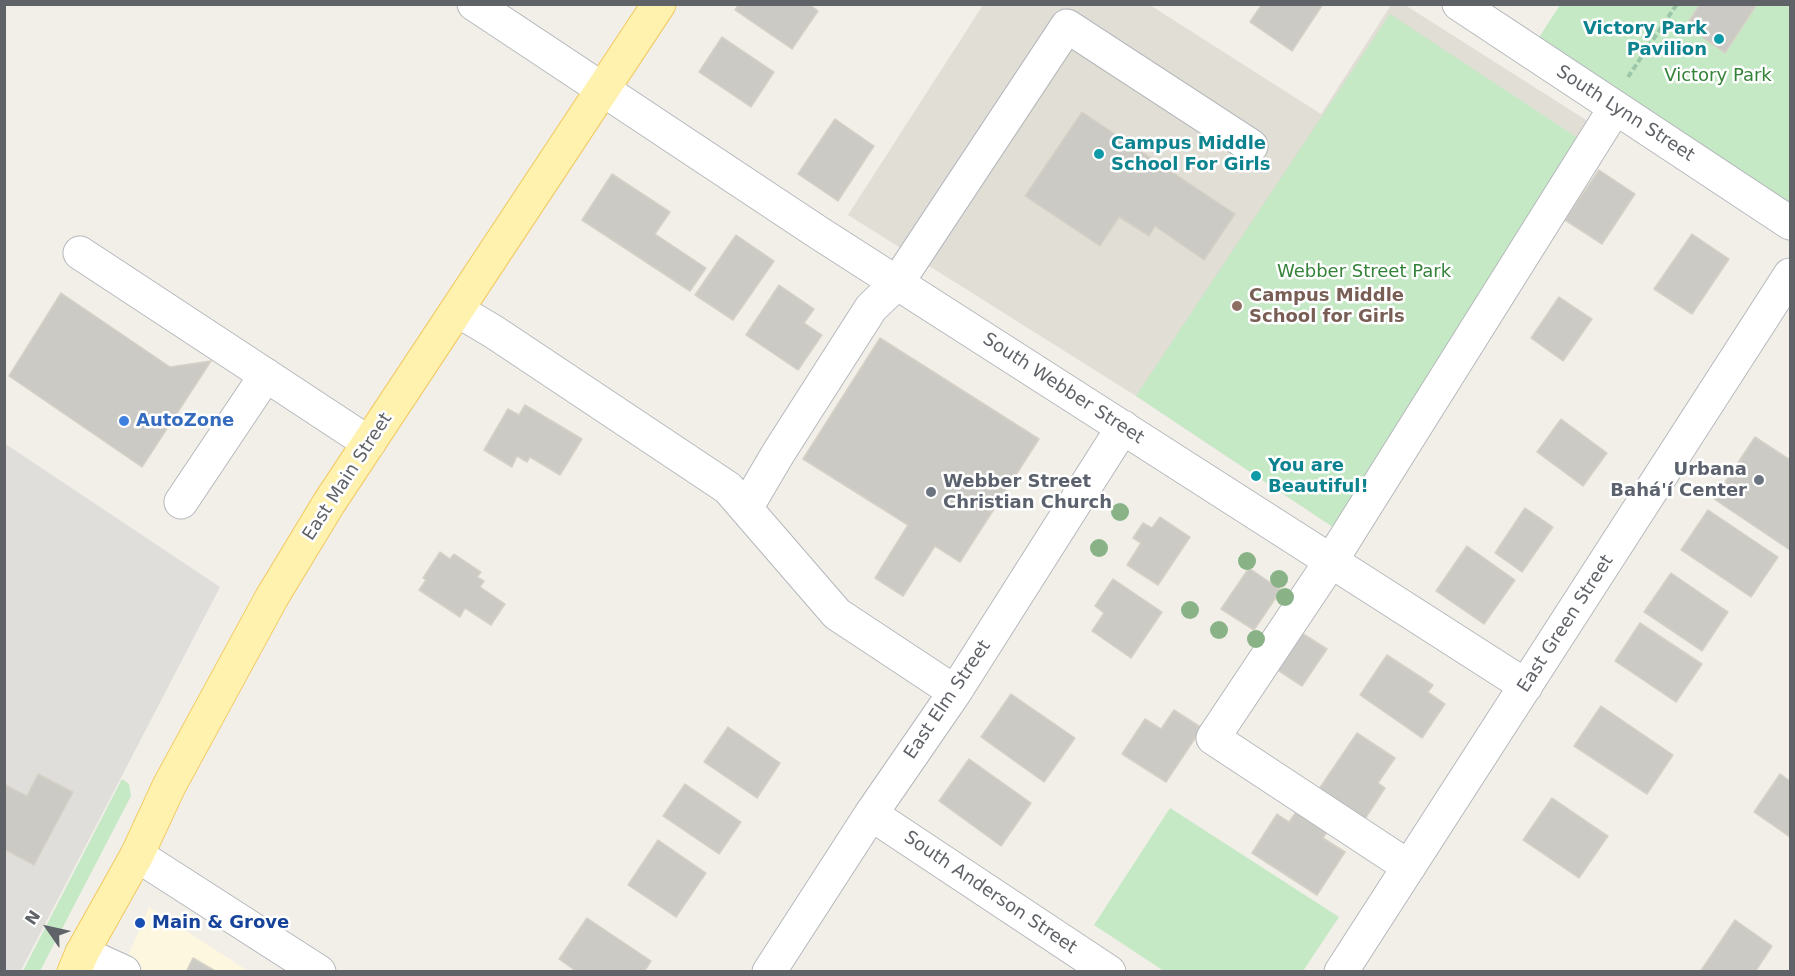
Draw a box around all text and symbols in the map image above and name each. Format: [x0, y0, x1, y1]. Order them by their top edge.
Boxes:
place label: Victory Park Pavilion [1583, 18, 1707, 60]
marker: Victory Park Pavilion [1712, 32, 1726, 46]
street label: South Lynn Street [1552, 61, 1698, 167]
park label: Victory Park [1664, 65, 1772, 87]
place label: Campus Middle School For Girls [1111, 133, 1270, 176]
marker: Campus Middle School For Girls [1092, 147, 1106, 161]
park label: Webber Street Park [1277, 261, 1451, 283]
place label: Campus Middle School for Girls [1249, 285, 1405, 328]
marker: Campus Middle School for Girls [1230, 299, 1244, 313]
street label: South Webber Street [978, 329, 1148, 449]
street label: East Main Street [299, 409, 397, 545]
place label: AutoZone [136, 410, 234, 432]
marker: AutoZone [117, 414, 131, 428]
place label: You are Beautiful! [1268, 455, 1369, 498]
place label: Urbana Bahá'í Center [1610, 459, 1747, 502]
marker: You are Beautiful! [1249, 469, 1263, 483]
place label: Webber Street Christian Church [943, 471, 1112, 514]
marker: Urbana Bahá'í Center [1752, 473, 1766, 487]
marker: Webber Street Christian Church [924, 485, 938, 499]
street label: East Green Street [1514, 551, 1618, 697]
street label: East Elm Street [900, 636, 996, 764]
street label: South Anderson Street [899, 827, 1081, 959]
north arrow [18, 898, 78, 958]
text: N [21, 907, 44, 929]
place label: Main & Grove [152, 912, 289, 934]
marker: Main & Grove [133, 916, 147, 930]

